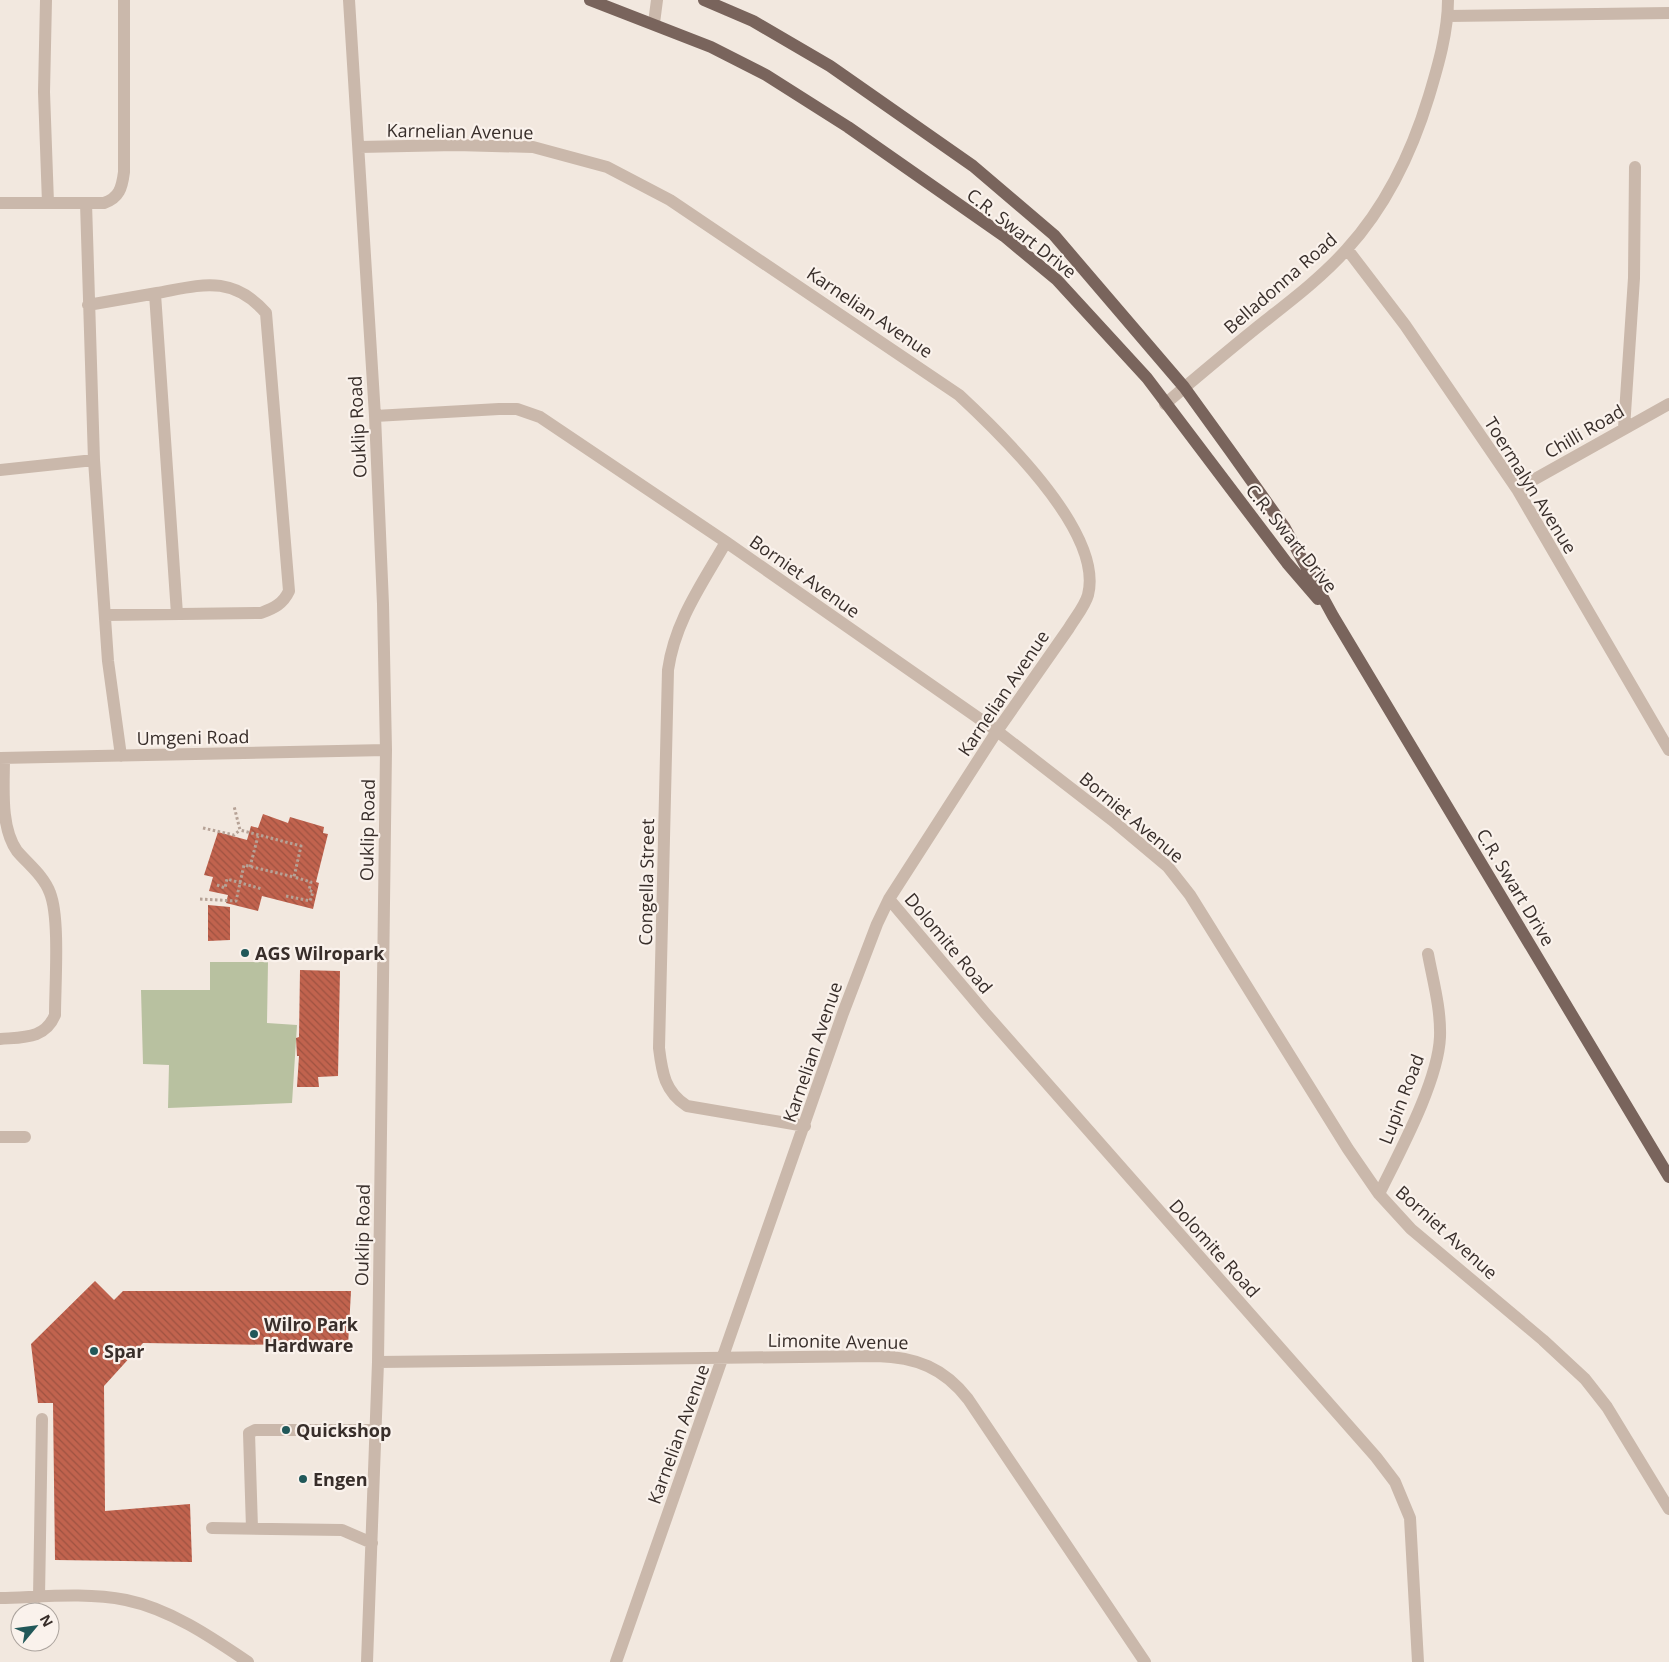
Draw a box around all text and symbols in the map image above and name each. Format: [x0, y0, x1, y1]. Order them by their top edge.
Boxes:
street label: Karnelian Avenue [386, 118, 534, 144]
street label: C.R. Swart Drive [962, 183, 1082, 283]
street label: Belladonna Road [1218, 227, 1342, 339]
street label: Karnelian Avenue [802, 261, 938, 363]
street label: Ouklip Road [342, 375, 372, 479]
street label: Chilli Road [1540, 399, 1628, 463]
street label: Toermalyn Avenue [1479, 412, 1583, 558]
street label: C.R. Swart Drive [1241, 479, 1343, 597]
street label: Borniet Avenue [745, 529, 865, 623]
street label: Karnelian Avenue [952, 625, 1054, 761]
street label: Umgeni Road [136, 724, 250, 750]
street label: Borniet Avenue [1075, 766, 1189, 868]
street label: Ouklip Road [354, 779, 380, 881]
street label: Congella Street [633, 818, 659, 946]
street label: C.R. Swart Drive [1471, 824, 1561, 950]
street label: Dolomite Road [900, 888, 998, 998]
place label: AGS Wilropark [255, 941, 385, 965]
marker: AGS Wilropark [239, 947, 251, 959]
street label: Karnelian Avenue [777, 979, 847, 1125]
street label: Lupin Road [1373, 1051, 1429, 1147]
street label: Borniet Avenue [1391, 1180, 1503, 1284]
street label: Ouklip Road [349, 1184, 375, 1286]
street label: Dolomite Road [1164, 1194, 1266, 1302]
place label: Wilro Park Hardware [264, 1312, 359, 1357]
marker: Wilro Park Hardware [248, 1328, 260, 1340]
street label: Limonite Avenue [767, 1328, 909, 1354]
place label: Spar [104, 1339, 144, 1363]
marker: Spar [88, 1345, 100, 1357]
street label: Karnelian Avenue [642, 1361, 714, 1507]
place label: Quickshop [296, 1418, 391, 1442]
marker: Quickshop [280, 1424, 292, 1436]
place label: Engen [313, 1467, 368, 1491]
marker: Engen [297, 1473, 309, 1485]
north arrow [10, 1602, 60, 1652]
text: N [36, 1611, 58, 1630]

